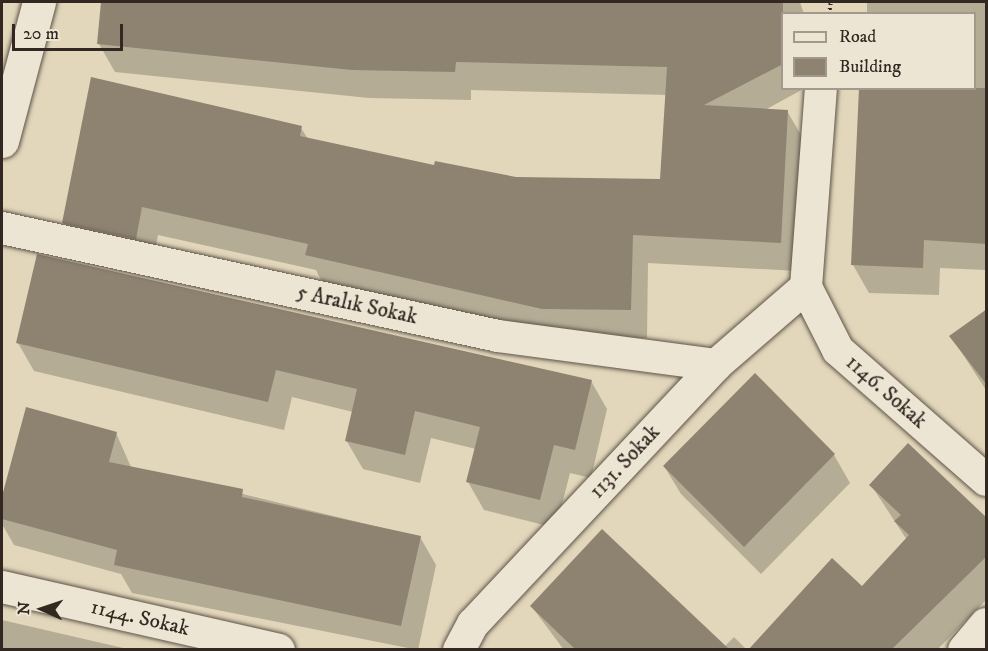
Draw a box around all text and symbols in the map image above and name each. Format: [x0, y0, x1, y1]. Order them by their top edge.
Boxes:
scale bar [15, 12, 126, 50]
legend [781, 12, 976, 90]
text: 20 m [23, 23, 59, 45]
text: Road [839, 26, 876, 48]
text: Building [839, 56, 901, 78]
street label: 5 Aralık Sokak [294, 280, 420, 330]
street label: 1146. Sokak [840, 350, 932, 434]
street label: 1131. Sokak [585, 420, 665, 504]
north arrow [12, 579, 72, 639]
street label: 1144. Sokak [88, 594, 192, 642]
text: N [14, 601, 34, 615]

